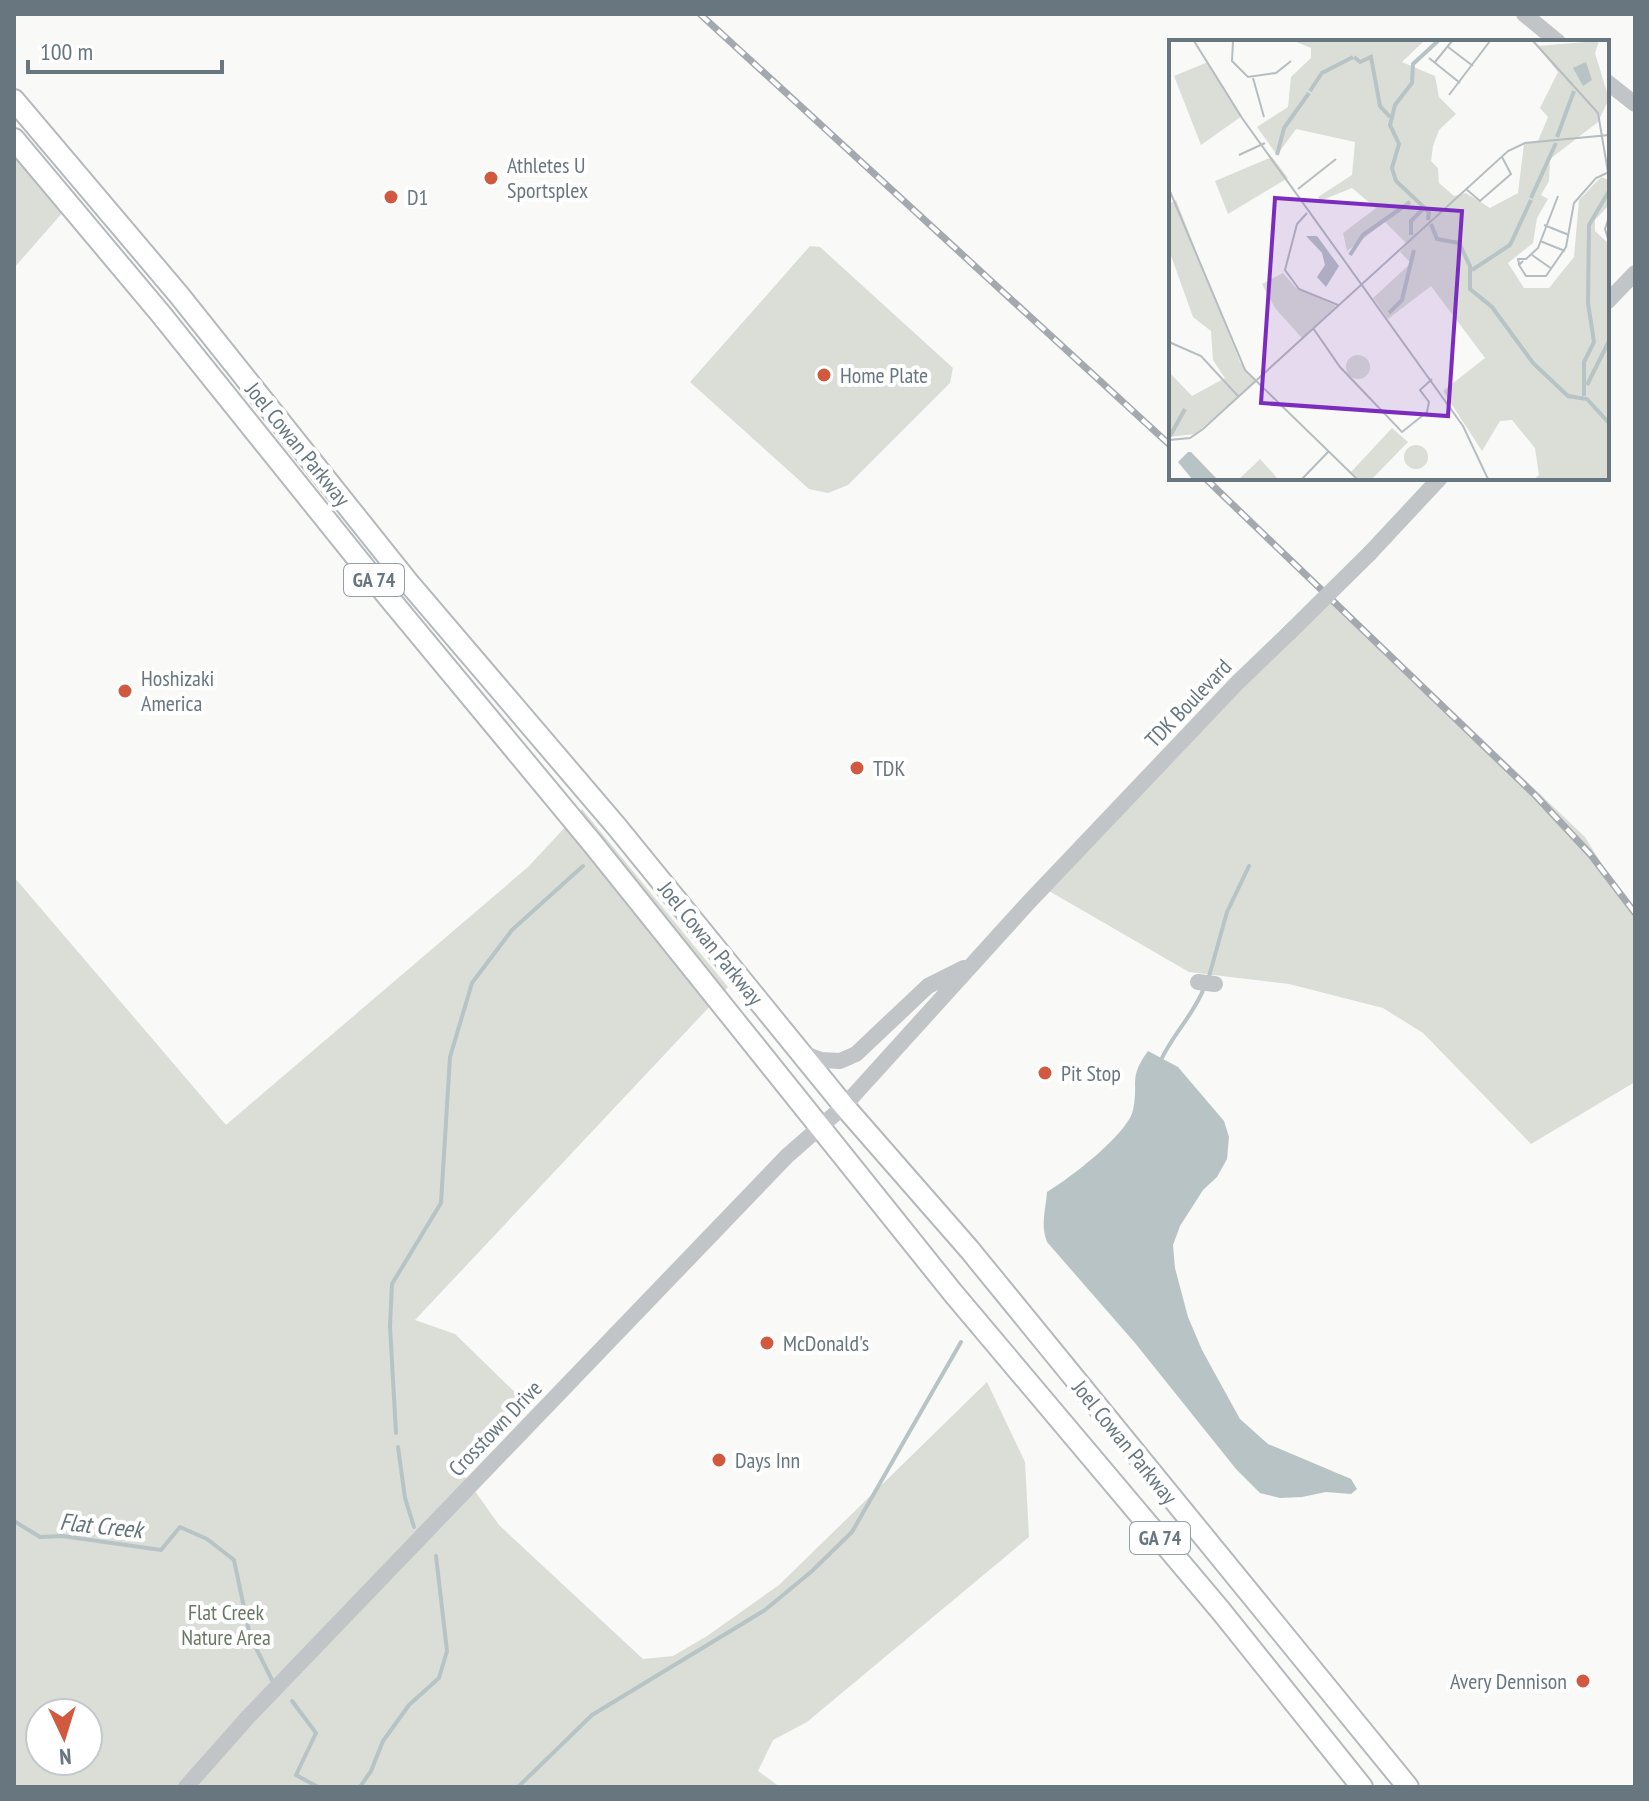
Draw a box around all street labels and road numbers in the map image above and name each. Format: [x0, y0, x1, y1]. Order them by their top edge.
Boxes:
street label: Joel Cowan Parkway [239, 376, 357, 512]
road number: GA 74 [344, 564, 404, 596]
street label: TDK Boulevard [1139, 653, 1237, 753]
street label: Joel Cowan Parkway [652, 875, 770, 1011]
street label: Crosstown Drive [442, 1374, 548, 1482]
street label: Joel Cowan Parkway [1066, 1374, 1184, 1510]
road number: GA 74 [1130, 1522, 1190, 1554]

